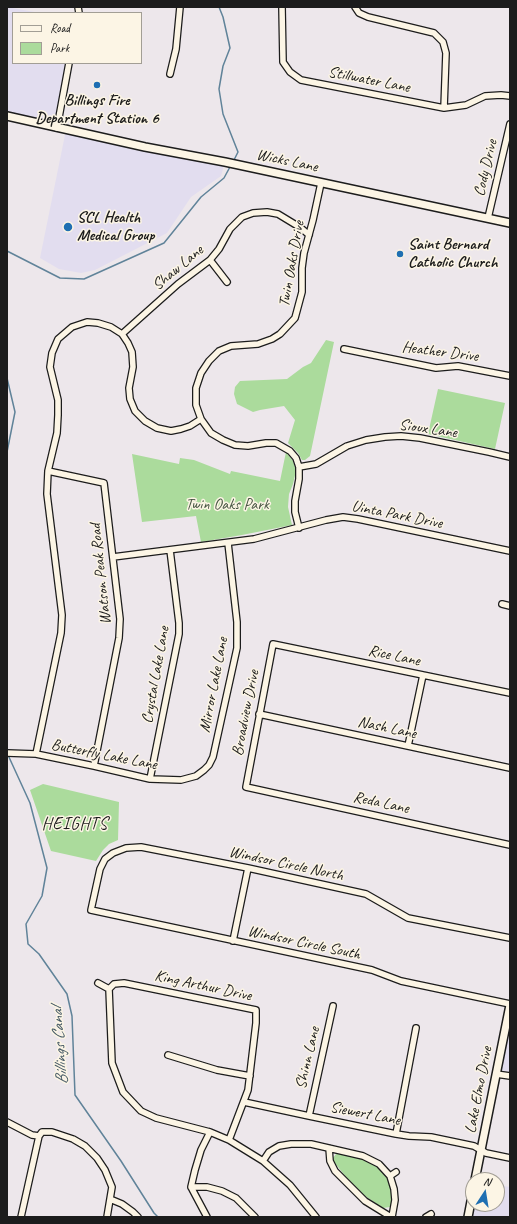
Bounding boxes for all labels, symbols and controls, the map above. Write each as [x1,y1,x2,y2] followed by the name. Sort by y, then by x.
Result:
[12,12,142,64] legend
[50,20,70,36] text: Road
[50,40,69,56] text: Park
[326,63,412,97] street label: Stillwater Lane
[92,80,102,90] marker: Billings Fire Department Station 6
[35,91,159,129] place label: Billings Fire Department Station 6
[470,138,502,198] street label: Cody Drive
[255,145,319,177] street label: Wicks Lane
[77,208,154,246] place label: SCL Health Medical Group
[275,219,309,309] street label: Twin Oaks Drive
[62,221,74,233] marker: SCL Health Medical Group
[408,235,498,273] place label: Saint Bernard Catholic Church
[149,241,207,295] street label: Shaw Lane
[395,249,405,259] marker: Saint Bernard Catholic Church
[401,338,479,366] street label: Heather Drive
[398,415,458,443] street label: Sioux Lane
[185,495,269,515] park label: Twin Oaks Park
[350,497,444,533] street label: Uinta Park Drive
[86,523,116,625] street label: Watson Peak Road
[138,625,174,725] street label: Crystal Lake Lane
[195,636,233,734] street label: Mirror Lake Lane
[366,641,422,671] street label: Rice Lane
[228,669,264,757] street label: Broadview Drive
[356,712,418,744] street label: Nash Lane
[49,735,159,775] street label: Butterfly Lake Lane
[351,788,411,818] street label: Reda Lane
[42,815,108,835] district label: HEIGHTS
[227,843,345,885] street label: Windsor Circle North
[246,922,362,964] street label: Windsor Circle South
[153,966,253,1006] street label: King Arthur Drive
[47,1007,73,1085] water label: Billings Canal
[292,1025,324,1091] street label: Shinn Lane
[461,1045,497,1135] street label: Lake Elmo Drive
[328,1098,402,1130] street label: Siewert Lane
[465,1172,505,1212] north arrow
[482,1174,492,1189] text: N

